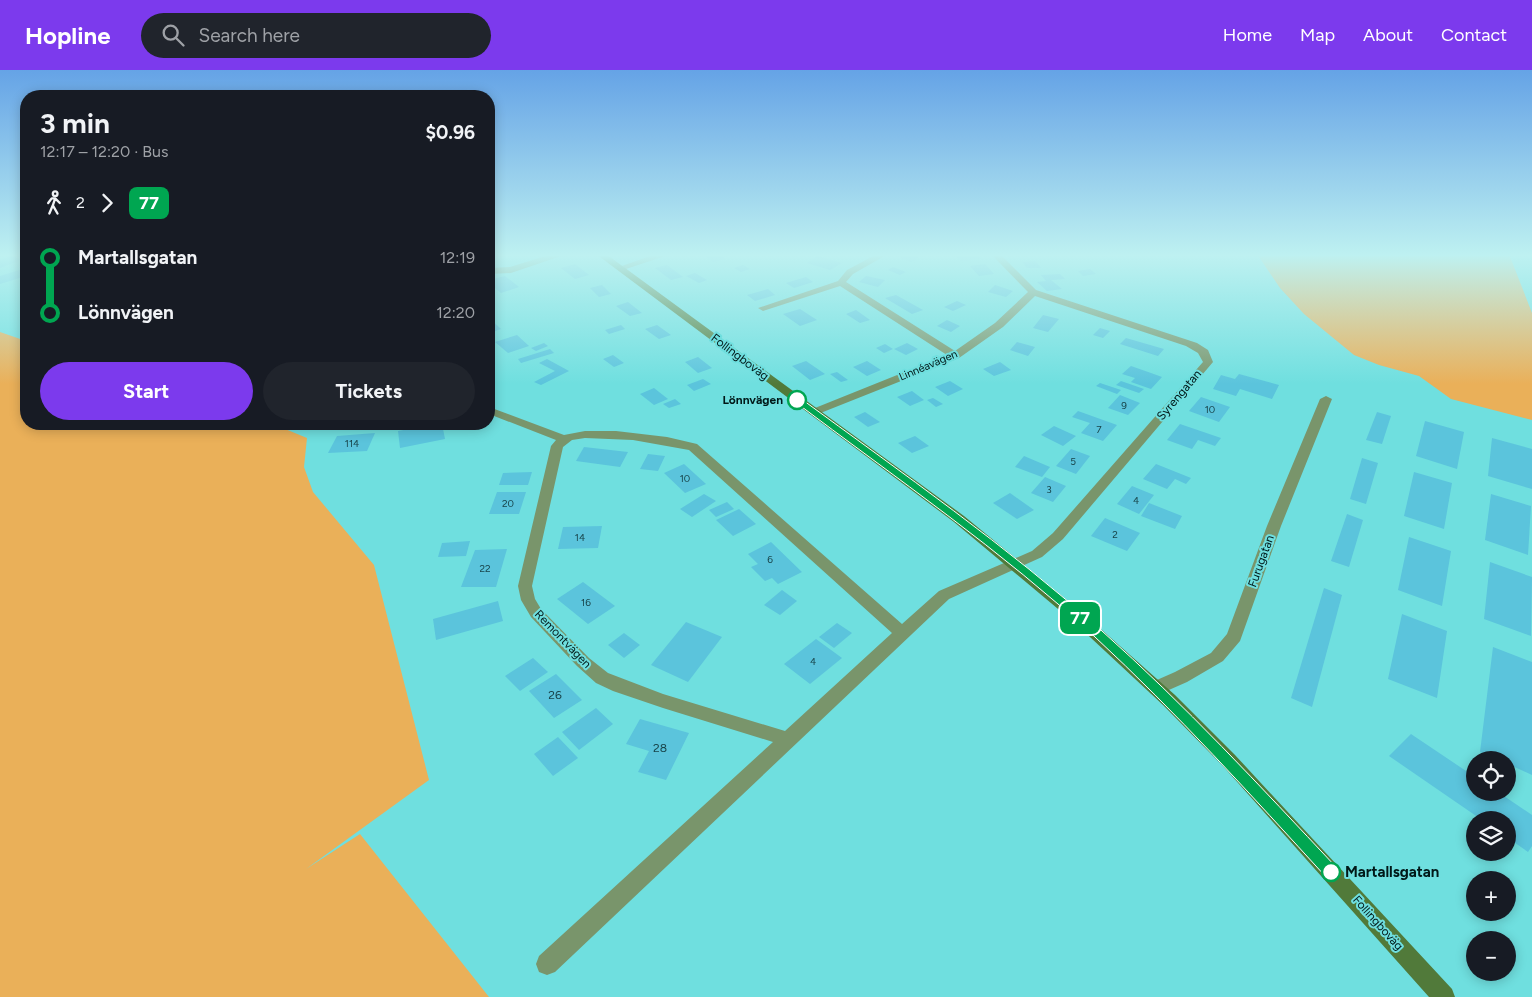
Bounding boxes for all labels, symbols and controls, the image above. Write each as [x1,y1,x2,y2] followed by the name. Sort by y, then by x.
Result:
[141,13,491,58] search box
[25,21,111,50] text: Hopline
[159,21,187,49] icon: search
[199,24,300,47] text: Search here
[1223,24,1272,46] text: Home
[1300,24,1335,46] text: Map
[1363,24,1413,46] text: About
[1441,24,1507,46] text: Contact
[40,106,110,140] text: 3 min
[425,121,475,144] text: $0.96
[40,142,168,161] text: 12:17 – 12:20 · Bus
[40,189,68,217] icon: walk
[93,189,121,217] icon: forward
[139,192,159,214] text: 77
[76,193,85,212] text: 2
[78,246,197,269] text: Martallsgatan
[440,248,475,267] text: 12:19
[78,301,174,324] text: Lönnvägen
[436,303,475,322] text: 12:20
[708,331,772,383] street label: Follingboväg
[897,347,959,384] street label: Linnéavägen
[40,362,253,420] button: Start
[263,362,475,420] button: Tickets
[1154,367,1204,423] street label: Syrengatan
[787,390,807,410] marker: Lönnvägen
[722,393,783,407] place label: Lönnvägen
[1121,399,1127,412] house number: 9
[1205,403,1215,416] house number: 10
[1096,423,1102,436] house number: 7
[345,437,359,450] house number: 114
[1070,455,1076,468] house number: 5
[680,472,690,485] house number: 10
[1046,483,1052,496] house number: 3
[1133,494,1139,507] house number: 4
[502,497,514,510] house number: 20
[1112,528,1118,541] house number: 2
[575,531,585,544] house number: 14
[1245,533,1277,589] street label: Furugatan
[767,553,773,566] house number: 6
[479,562,491,575] house number: 22
[581,596,591,609] house number: 16
[1058,602,1102,634] line badge: 77
[532,607,594,671] street label: Remontvägen
[1070,607,1090,629] text: 77
[810,655,816,668] house number: 4
[548,688,562,702] house number: 26
[653,741,667,755] house number: 28
[1466,751,1516,981] map controls
[1466,751,1516,801] button: locate
[1466,811,1516,861] button: layers
[1321,862,1341,882] marker: Martallsgatan
[1345,863,1439,881] place label: Martallsgatan
[1466,871,1516,921] button: +
[1350,893,1406,953] street label: Follingboväg
[1466,931,1516,981] button: −

